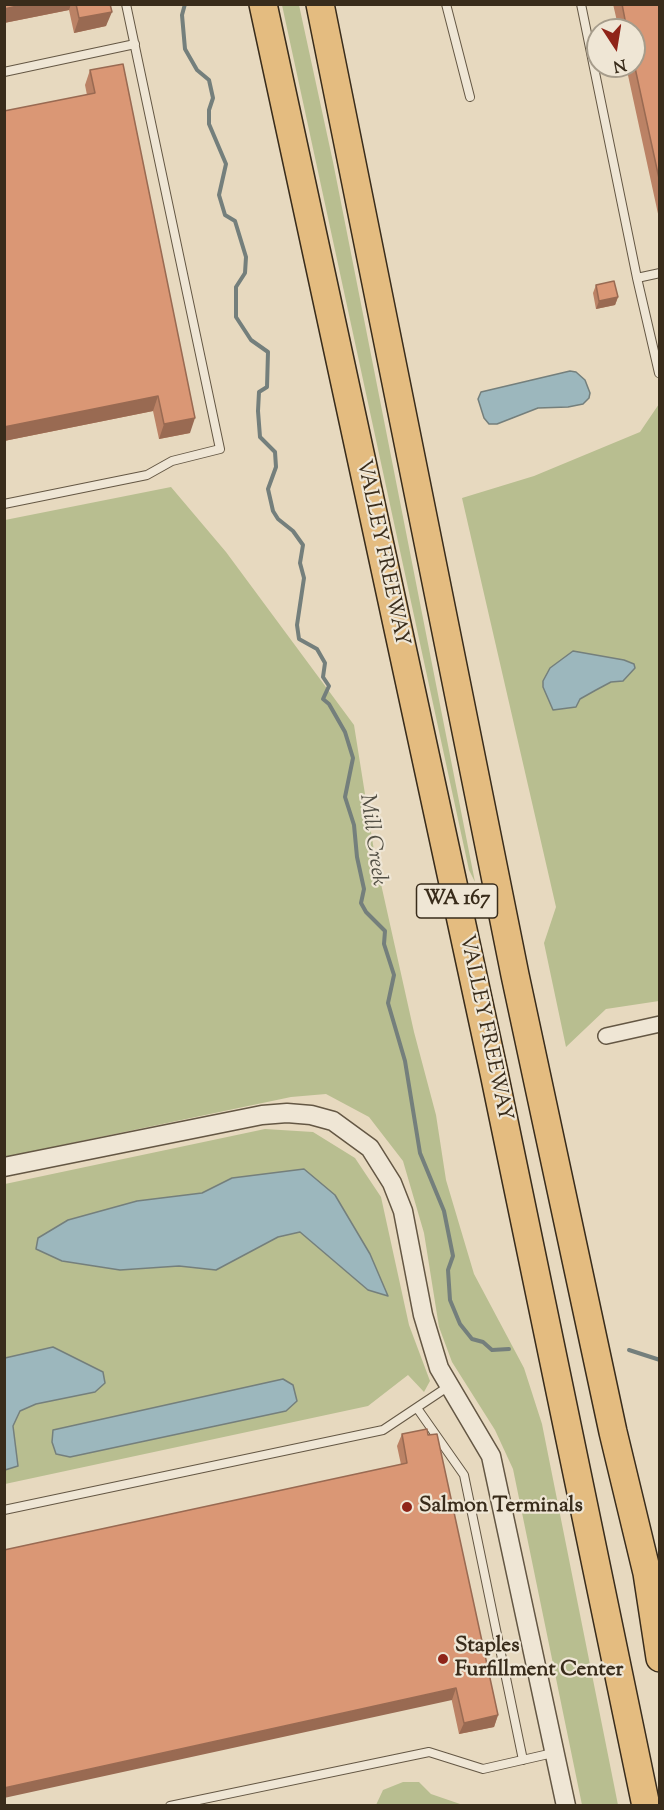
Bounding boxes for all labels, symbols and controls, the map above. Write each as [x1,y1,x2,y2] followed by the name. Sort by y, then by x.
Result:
[586,18,646,78] north arrow
[611,52,628,77] text: N
[349,458,413,648] street label: VALLEY FREEWAY
[351,792,391,888] water label: Mill Creek
[416,884,498,918] road number: WA 167
[452,933,516,1123] street label: VALLEY FREEWAY
[419,1494,583,1520] place label: Salmon Terminals
[400,1500,414,1514] marker: Salmon Terminals
[455,1634,623,1684] place label: Staples Furfillment Center
[436,1652,450,1666] marker: Staples Furfillment Center

